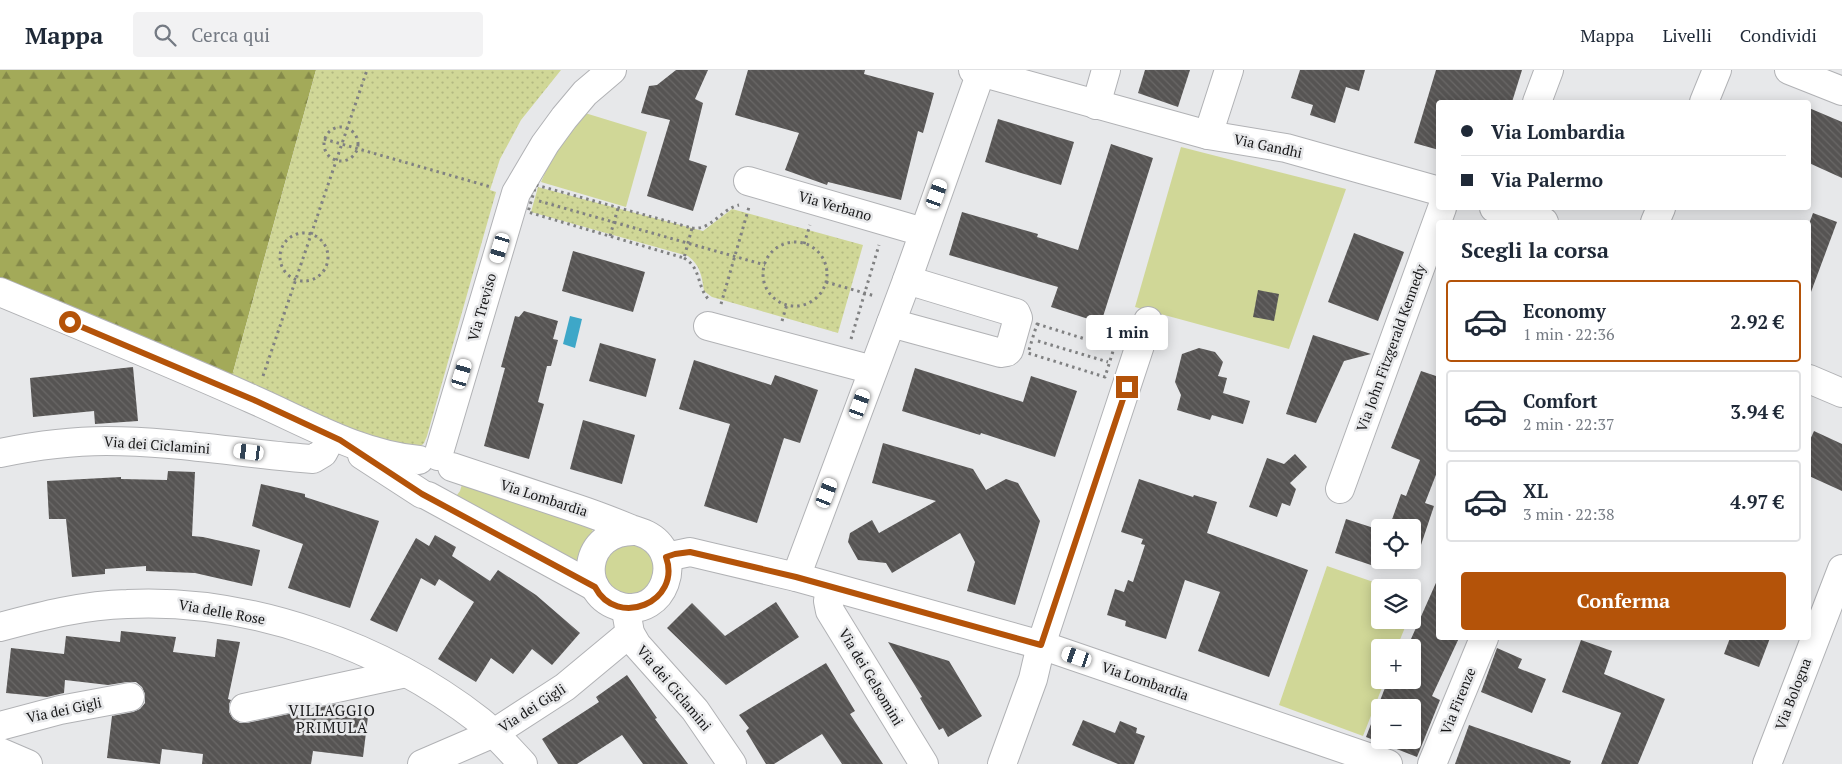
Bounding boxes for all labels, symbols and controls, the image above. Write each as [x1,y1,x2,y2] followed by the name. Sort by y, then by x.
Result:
[133,12,483,57] search box
[25,19,103,51] text: Mappa
[151,21,179,49] icon: search
[191,22,270,47] text: Cerca qui
[1580,23,1634,47] text: Mappa
[1662,23,1712,47] text: Livelli
[1740,23,1817,47] text: Condividi
[1491,119,1625,144] text: Via Lombardia
[1232,129,1304,162] street label: Via Gandhi
[1491,167,1603,192] text: Via Palermo
[924,177,949,211] car
[796,186,874,225] street label: Via Verbano
[488,231,511,265] car
[1461,235,1609,264] text: Scegli la corsa
[1351,261,1430,434] street label: Via John Fitzgerald Kennedy
[463,270,500,343] street label: Via Treviso
[1523,298,1606,323] text: Economy
[1463,299,1508,344] icon: car
[1730,309,1784,334] text: 2.92 €
[59,311,81,333] route start
[1086,314,1168,350] callout: 1 min
[1105,321,1149,343] text: 1 min
[1523,323,1615,345] text: 1 min · 22:36
[450,357,473,391] car
[1116,376,1138,398] route end
[847,387,872,421] car
[1523,388,1598,413] text: Comfort
[1463,389,1508,434] icon: car
[1730,399,1784,424] text: 3.94 €
[1523,413,1615,435] text: 2 min · 22:37
[103,431,211,458] street label: Via dei Ciclamini
[233,443,264,461] car
[498,474,590,521] street label: Via Lombardia
[814,476,839,510] car
[1523,478,1548,503] text: XL
[1463,479,1508,524] icon: car
[1730,489,1784,514] text: 4.97 €
[1523,503,1615,525] text: 3 min · 22:38
[1371,519,1421,749] map controls
[1371,519,1421,569] button: locate
[1461,572,1786,630] button: Conferma
[1371,579,1421,629] button: layers
[177,595,267,628] street label: Via delle Rose
[835,625,908,729] street label: Via dei Gelsomini
[1371,639,1421,689] button: +
[633,641,716,735] street label: Via dei Ciclamini
[1060,645,1093,669] car
[1770,655,1815,732] street label: Via Bologna
[1099,657,1191,704] street label: Via Lombardia
[1436,665,1480,737] street label: Via Firenze
[495,679,569,736] street label: Via dei Gigli
[25,692,103,727] street label: Via dei Gigli
[1371,699,1421,749] button: −
[288,700,376,737] district label: VILLAGGIO PRIMULA

